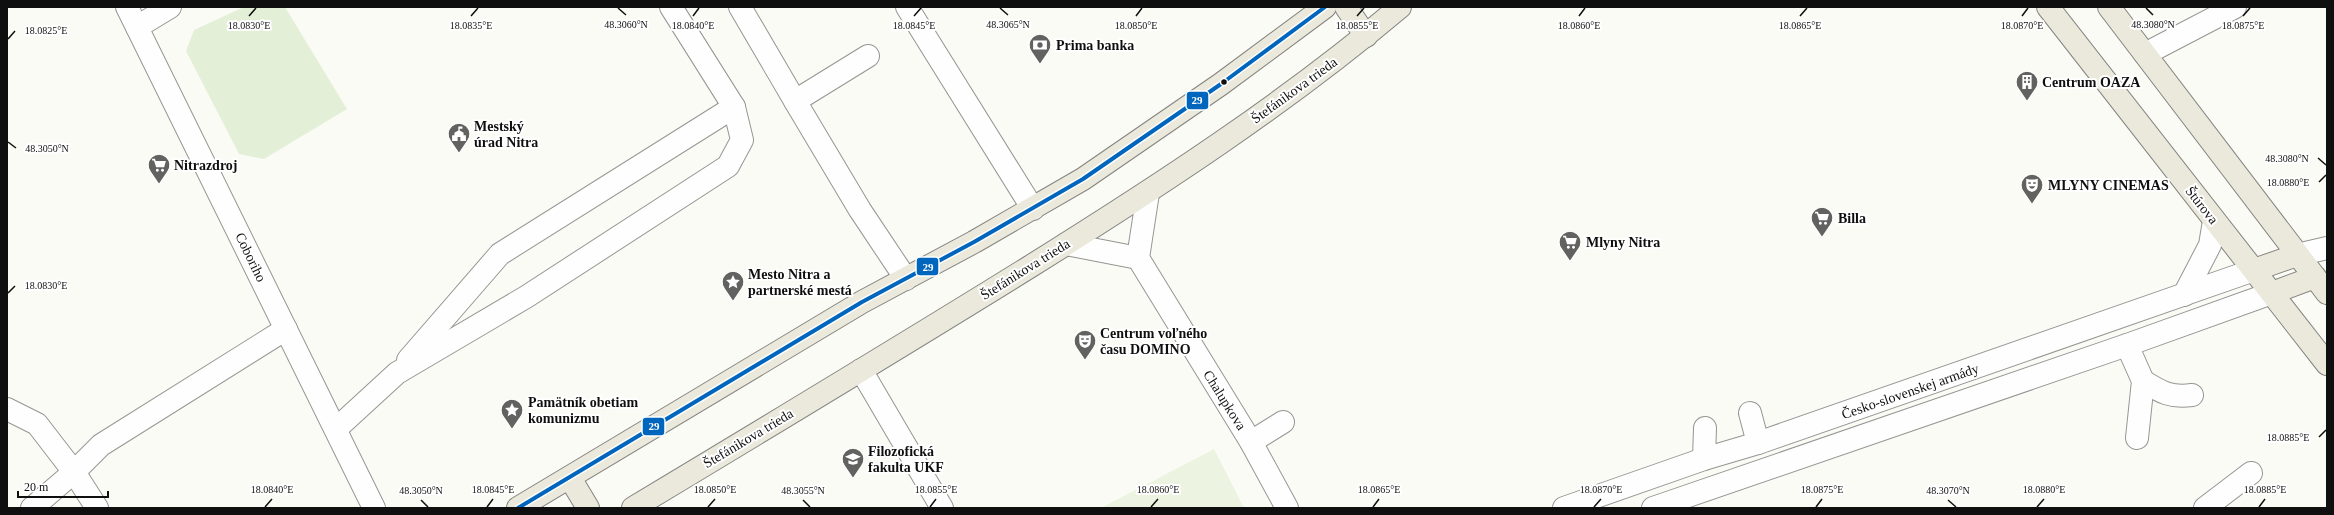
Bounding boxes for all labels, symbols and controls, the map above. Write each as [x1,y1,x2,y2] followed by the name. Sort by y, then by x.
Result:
[604,19,648,30] text: 48.3060°N
[986,19,1030,30] text: 48.3065°N
[2131,19,2175,30] text: 48.3080°N
[228,20,270,31] text: 18.0830°E
[450,20,492,31] text: 18.0835°E
[672,20,714,31] text: 18.0840°E
[893,20,935,31] text: 18.0845°E
[1115,20,1157,31] text: 18.0850°E
[1336,20,1378,31] text: 18.0855°E
[1558,20,1600,31] text: 18.0860°E
[1779,20,1821,31] text: 18.0865°E
[2001,20,2043,31] text: 18.0870°E
[2222,20,2264,31] text: 18.0875°E
[25,25,67,36] text: 18.0825°E
[1027,32,1053,65] bank icon: Prima banka
[1056,38,1134,53] place label: Prima banka
[1248,53,1341,127] street label: Štefánikova trieda
[2014,69,2040,102] building icon: Centrum OAZA
[2042,75,2141,90] place label: Centrum OAZA
[1219,77,1229,87] unlabelled marker
[1186,91,1209,110] line badge: 29
[1192,94,1203,106] text: 29
[474,119,538,150] place label: Mestský úrad Nitra
[446,121,472,154] public building icon: Mestský úrad Nitra
[25,143,69,154] text: 48.3050°N
[146,152,172,185] supermarket icon: Nitrazdroj
[2265,153,2309,164] text: 48.3080°N
[174,158,238,173] place label: Nitrazdroj
[2019,172,2045,205] theatre icon: MLYNY CINEMAS
[2267,177,2309,188] text: 18.0880°E
[2048,178,2169,193] place label: MLYNY CINEMAS
[2182,183,2222,228] street label: Štúrova
[1809,205,1835,238] supermarket icon: Billa
[1838,211,1866,226] place label: Billa
[1557,229,1583,262] supermarket icon: Mlyny Nitra
[232,230,269,284] street label: Coboriho
[977,235,1073,303] street label: Štefánikova trieda
[1586,235,1660,250] place label: Mlyny Nitra
[916,257,939,276] line badge: 29
[923,261,934,273] text: 29
[748,267,852,298] place label: Mesto Nitra a partnerské mestá
[720,269,746,302] place icon: Mesto Nitra a partnerské mestá
[25,280,67,291] text: 18.0830°E
[1100,326,1207,357] place label: Centrum voľného času DOMINO
[1072,328,1098,361] theatre icon: Centrum voľného času DOMINO
[1839,360,1981,422] street label: Česko-slovenskej armády
[1200,368,1249,434] street label: Chalupkova
[528,395,638,426] place label: Pamätník obetiam komunizmu
[499,397,525,430] place icon: Pamätník obetiam komunizmu
[700,404,797,471] street label: Štefánikova trieda
[642,417,665,436] line badge: 29
[649,420,660,432] text: 29
[2267,432,2309,443] text: 18.0885°E
[868,444,944,475] place label: Filozofická fakulta UKF
[840,446,866,479] school or university icon: Filozofická fakulta UKF
[18,473,108,499] scale bar
[24,480,49,494] text: 20 m
[251,484,293,495] text: 18.0840°E
[472,484,514,495] text: 18.0845°E
[694,484,736,495] text: 18.0850°E
[915,484,957,495] text: 18.0855°E
[1137,484,1179,495] text: 18.0860°E
[1358,484,1400,495] text: 18.0865°E
[1580,484,1622,495] text: 18.0870°E
[1801,484,1843,495] text: 18.0875°E
[2023,484,2065,495] text: 18.0880°E
[2244,484,2286,495] text: 18.0885°E
[399,485,443,496] text: 48.3050°N
[781,485,825,496] text: 48.3055°N
[1926,485,1970,496] text: 48.3070°N

